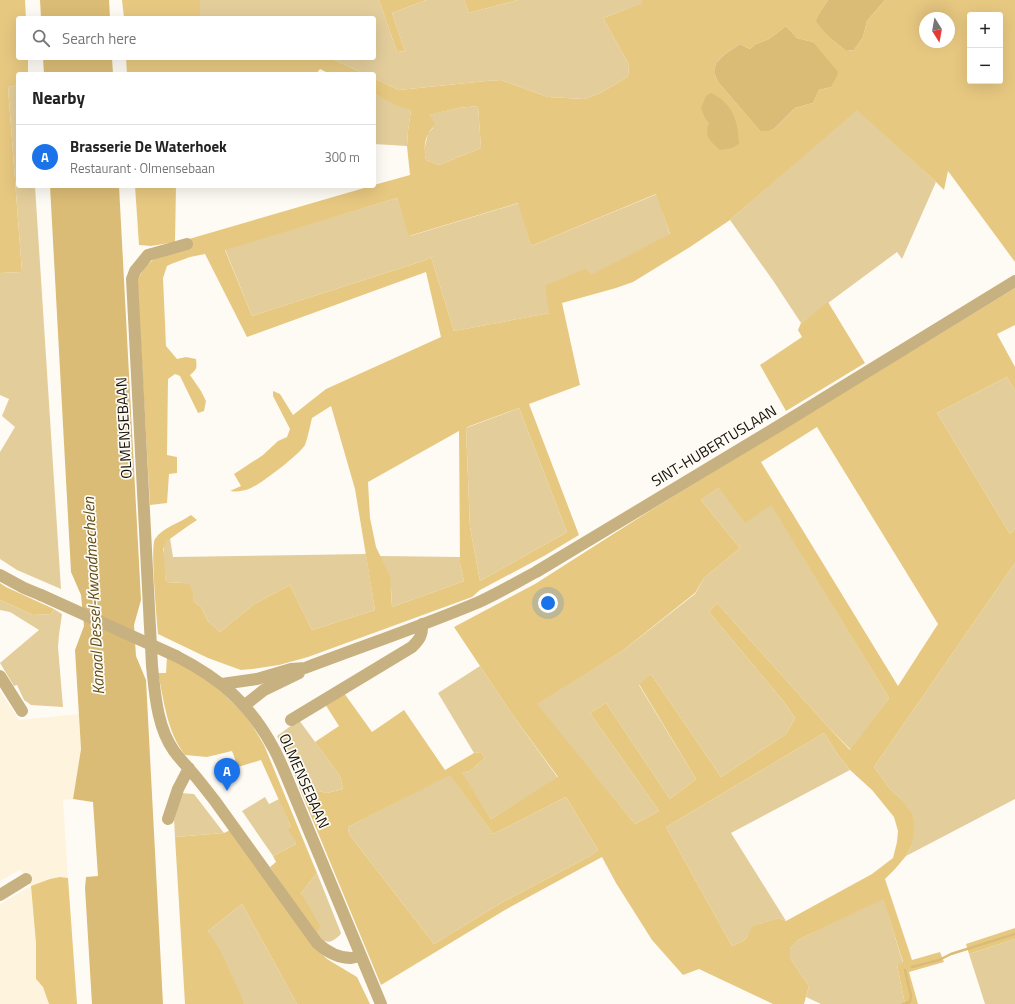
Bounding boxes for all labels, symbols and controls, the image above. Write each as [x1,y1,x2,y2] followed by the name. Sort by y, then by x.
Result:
[919,12,955,48] north arrow
[967,12,1003,84] map controls
[967,12,1003,48] button: +
[16,16,376,60] search box
[30,27,52,49] icon: search
[62,27,136,50] text: Search here
[967,48,1003,84] button: −
[32,85,85,111] text: Nearby
[70,135,227,158] text: Brasserie De Waterhoek
[41,147,49,167] text: A
[324,147,360,167] text: 300 m
[70,158,215,178] text: Restaurant · Olmensebaan
[109,377,138,479] street label: OLMENSEBAAN
[647,399,781,492] street label: SINT-HUBERTUSLAAN
[76,495,110,696] water label: Kanaal Dessel-Kwaadmechelen
[538,593,558,613] your location
[273,730,336,832] street label: OLMENSEBAAN
[214,758,240,791] pin: A

